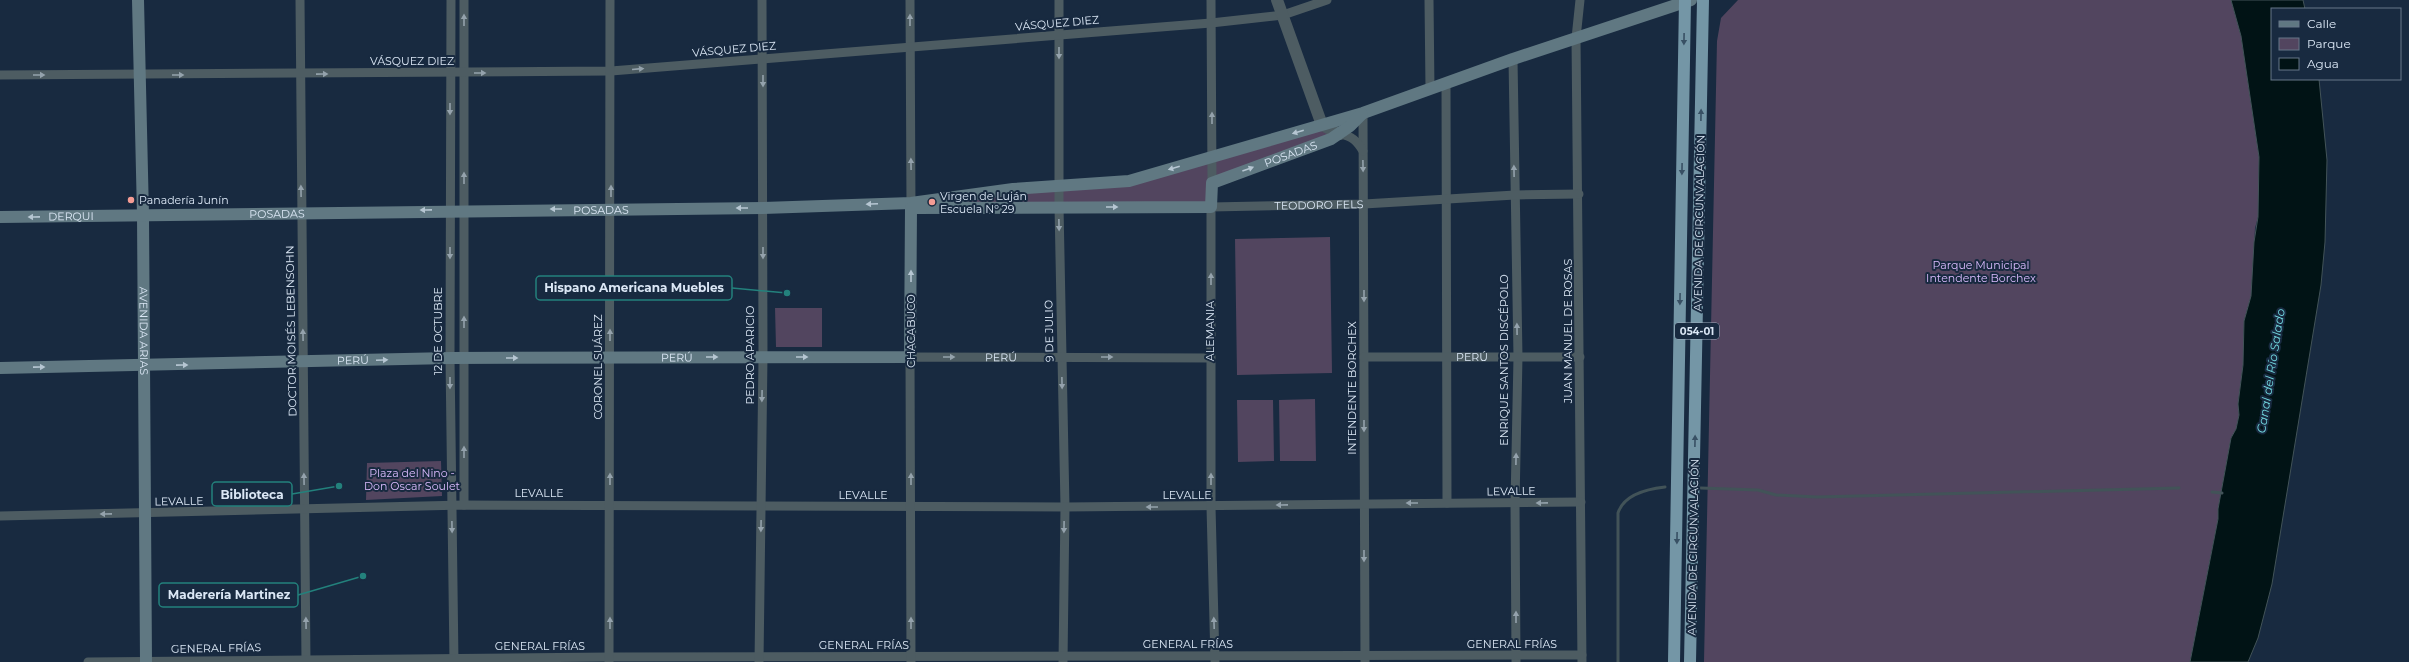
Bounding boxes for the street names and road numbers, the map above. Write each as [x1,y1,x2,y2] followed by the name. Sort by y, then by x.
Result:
[1014,12,1100,34] street label: VÁSQUEZ DIEZ
[691,38,777,60] street label: VÁSQUEZ DIEZ
[370,54,454,68] street label: VÁSQUEZ DIEZ
[1690,135,1708,311] street label: AVENIDA DE CIRCUNVALACIÓN
[1262,138,1319,170] street label: POSADAS
[1274,197,1364,213] street label: TEODORO FELS
[573,203,629,217] street label: POSADAS
[249,206,305,221] street label: POSADAS
[48,209,94,223] street label: DERQUI
[283,245,299,417] street label: DOCTOR MOISÉS LEBENSOHN
[1561,259,1575,404] street label: JUAN MANUEL DE ROSAS
[1497,274,1511,446] street label: ENRIQUE SANTOS DISCÉPOLO
[136,287,151,375] street label: AVENIDA ARIAS
[431,287,445,375] street label: 12 DE OCTUBRE
[904,294,918,368] street label: CHACABUCO
[1041,300,1057,362] street label: 9 DE JULIO
[1203,301,1217,361] street label: ALEMANIA
[743,305,757,405] street label: PEDRO APARICIO
[591,314,605,420] street label: CORONEL SUÁREZ
[1345,320,1359,455] street label: INTENDENTE BORCHEX
[1675,323,1719,339] road number: 054-01
[661,350,693,365] street label: PERÚ
[985,350,1017,364] street label: PERÚ
[1456,350,1488,364] street label: PERÚ
[337,353,369,368] street label: PERÚ
[1684,459,1702,635] street label: AVENIDA DE CIRCUNVALACIÓN
[1486,484,1536,498] street label: LEVALLE
[514,486,564,500] street label: LEVALLE
[838,488,888,502] street label: LEVALLE
[1162,488,1212,502] street label: LEVALLE
[154,494,204,508] street label: LEVALLE
[1143,637,1233,651] street label: GENERAL FRÍAS
[1467,637,1557,651] street label: GENERAL FRÍAS
[819,638,909,652] street label: GENERAL FRÍAS
[495,639,585,653] street label: GENERAL FRÍAS
[171,640,261,656] street label: GENERAL FRÍAS

